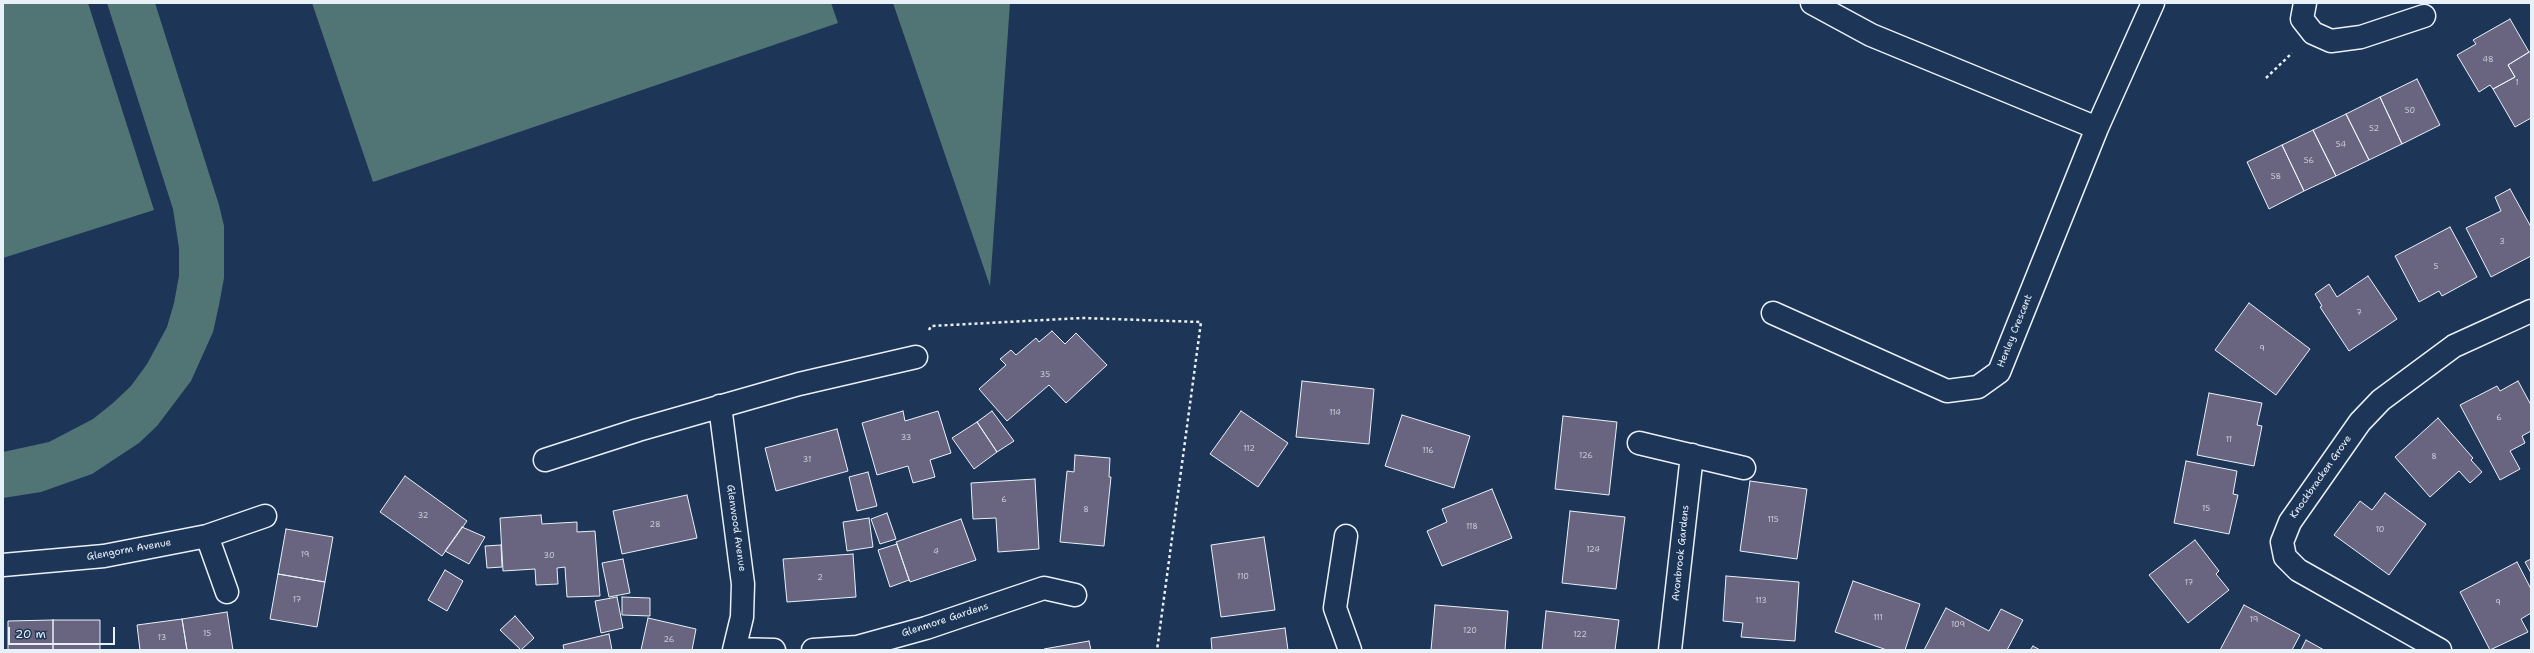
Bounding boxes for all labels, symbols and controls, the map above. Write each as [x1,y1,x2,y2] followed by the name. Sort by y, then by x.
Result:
[2482,55,2494,65] house number: 48
[2515,78,2519,88] house number: 1
[2405,106,2415,116] house number: 50
[2369,124,2379,134] house number: 52
[2336,140,2346,150] house number: 54
[2304,156,2314,166] house number: 56
[2271,172,2281,182] house number: 58
[2499,237,2505,247] house number: 3
[2434,262,2438,272] house number: 5
[1995,293,2035,369] street label: Henley Crescent
[2356,308,2362,318] house number: 7
[2259,344,2265,354] house number: 9
[1040,370,1050,380] house number: 35
[1329,408,1341,418] house number: 114
[2496,413,2502,423] house number: 6
[901,433,911,443] house number: 33
[2288,433,2354,521] street label: Knockbracken Grove
[2226,435,2232,445] house number: 11
[1243,444,1255,454] house number: 112
[1422,446,1434,456] house number: 116
[1579,451,1593,461] house number: 126
[2431,452,2437,462] house number: 8
[803,455,811,465] house number: 31
[724,484,748,572] street label: Glenwood Avenue
[1001,495,1007,505] house number: 6
[1670,504,1692,602] street label: Avonbrook Gardens
[2202,504,2210,514] house number: 15
[1083,505,1089,515] house number: 8
[418,511,428,521] house number: 32
[1767,515,1779,525] house number: 115
[650,520,660,530] house number: 28
[1466,522,1478,532] house number: 118
[2376,525,2384,535] house number: 10
[86,537,172,563] street label: Glengorm Avenue
[1586,545,1600,555] house number: 124
[933,547,939,557] house number: 4
[301,550,309,560] house number: 19
[543,551,555,561] house number: 30
[1237,572,1249,582] house number: 110
[817,573,823,583] house number: 2
[2185,578,2193,588] house number: 17
[293,595,301,605] house number: 17
[1755,596,1767,606] house number: 113
[2495,598,2501,608] house number: 9
[900,600,990,640] street label: Glenmore Gardens
[1873,613,1883,623] house number: 111
[2250,615,2258,625] house number: 19
[10,619,117,645] scale bar
[1951,620,1965,630] house number: 109
[15,626,46,642] text: 20 m
[1463,626,1477,636] house number: 120
[203,629,211,639] house number: 15
[1573,630,1587,640] house number: 122
[158,633,166,643] house number: 13
[664,635,674,645] house number: 26

